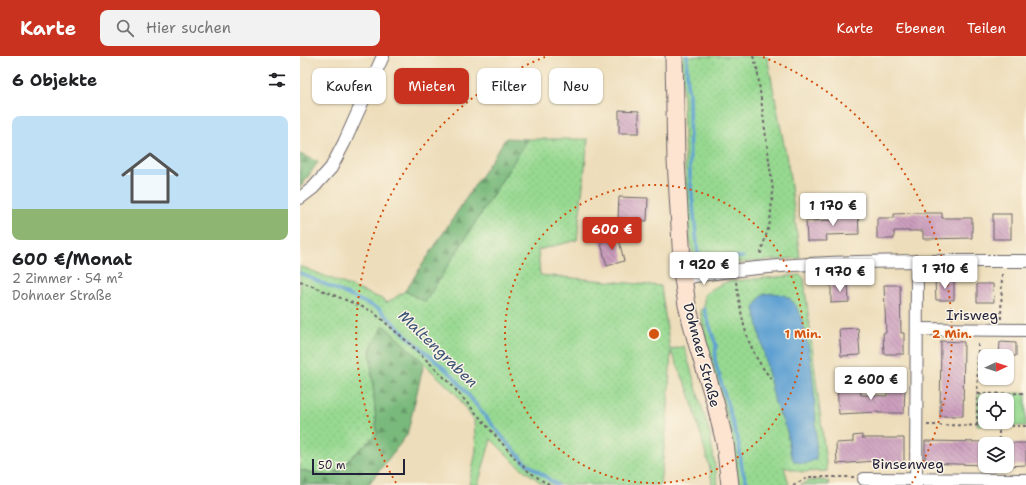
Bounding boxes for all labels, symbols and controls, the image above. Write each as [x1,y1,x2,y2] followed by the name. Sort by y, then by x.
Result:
[100,10,380,46] search box
[20,16,76,41] text: Karte
[114,17,136,39] icon: search
[146,18,231,38] text: Hier suchen
[837,19,874,37] text: Karte
[896,19,945,37] text: Ebenen
[967,19,1006,37] text: Teilen
[312,68,386,104] chip: Kaufen
[394,68,469,104] chip: Mieten
[477,68,541,104] chip: Filter
[549,68,603,104] chip: Neu
[12,69,97,91] text: 6 Objekte
[266,69,288,91] icon: filters
[114,142,186,214] icon: home
[796,193,870,227] pin: 1 170 €
[809,197,857,214] text: 1 170 €
[584,217,640,251] pin: 600 €
[592,221,632,238] text: 600 €
[12,248,132,270] text: 600 €/Monat
[667,252,741,286] pin: 1 920 €
[679,256,729,273] text: 1 920 €
[908,256,982,290] pin: 1 710 €
[803,259,877,293] pin: 1 970 €
[921,260,969,277] text: 1 710 €
[815,263,865,280] text: 1 970 €
[12,270,123,287] text: 2 Zimmer · 54 m²
[12,287,112,304] text: Dohnaer Straße
[679,301,725,409] street label: Dohnaer Straße
[394,306,482,392] water label: Maltengraben
[946,306,998,324] street label: Irisweg
[784,326,822,342] text: 1 Min.
[932,326,972,342] text: 2 Min.
[647,327,661,341] centre of rings
[978,349,1014,385] north arrow
[978,349,1014,473] map controls
[834,367,908,401] pin: 2 600 €
[844,371,898,388] text: 2 600 €
[978,393,1014,429] button: locate
[978,437,1014,473] button: layers
[872,455,944,473] street label: Binsenweg
[312,457,405,476] scale bar
[318,458,346,473] text: 50 m

